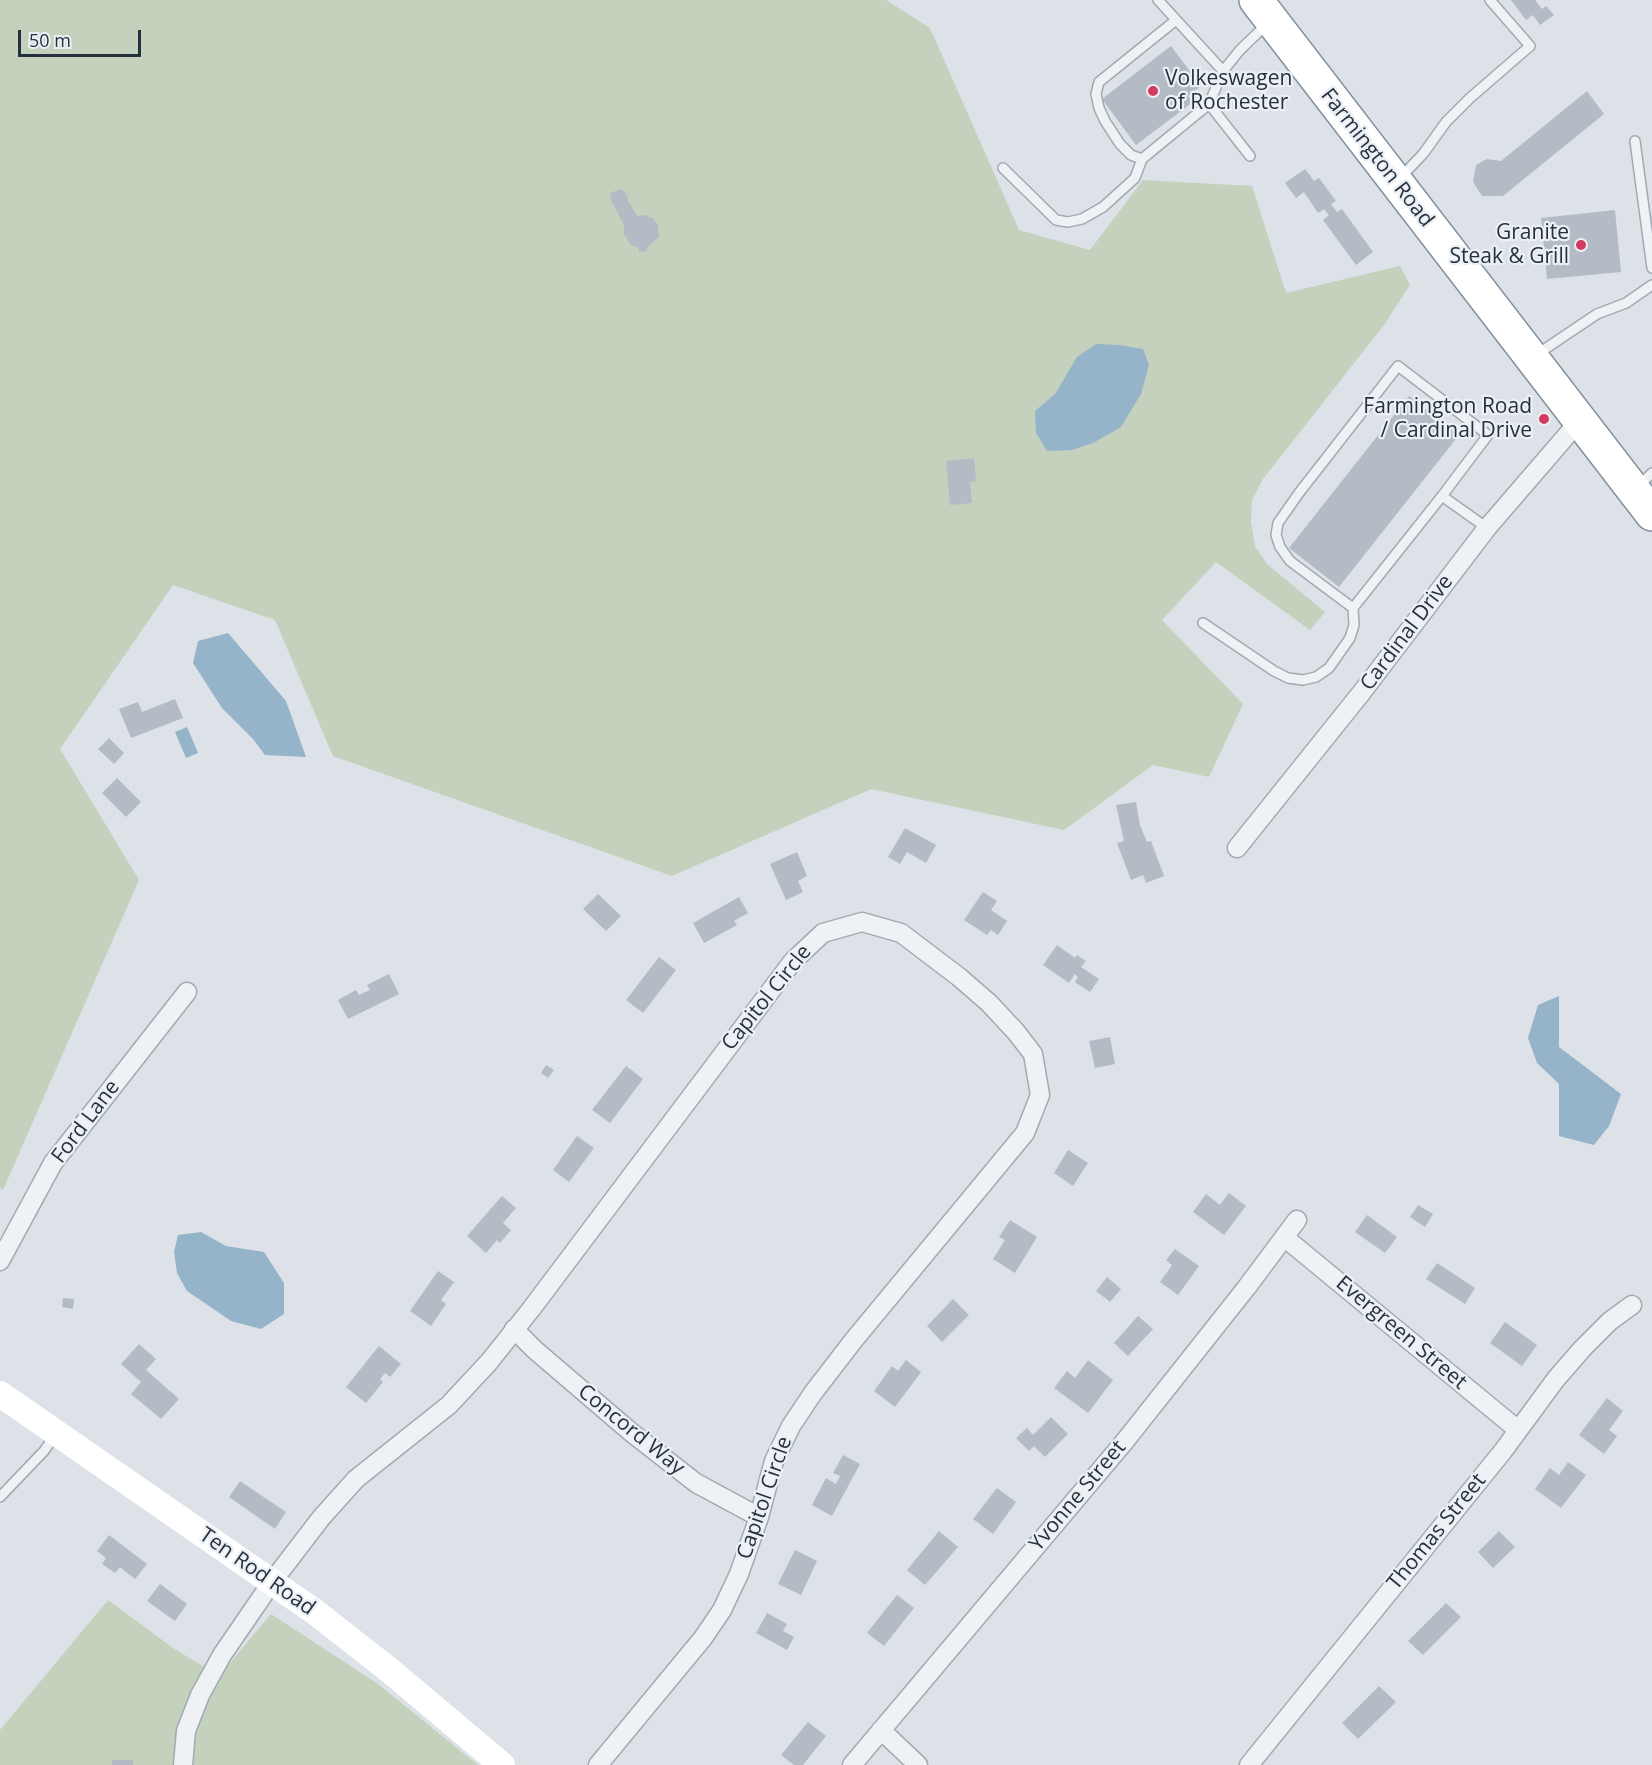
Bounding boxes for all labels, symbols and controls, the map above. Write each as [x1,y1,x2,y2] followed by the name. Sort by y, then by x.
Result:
[21,18,144,56] scale bar
[29,28,71,52] text: 50 m
[1165,66,1292,116] place label: Volkeswagen of Rochester
[1146,84,1160,98] marker: Volkeswagen of Rochester
[1315,84,1439,232] street label: Farmington Road
[1450,220,1569,270] place label: Granite Steak & Grill
[1574,238,1588,252] marker: Granite Steak & Grill
[1363,394,1532,444] place label: Farmington Road / Cardinal Drive
[1537,412,1551,426] marker: Farmington Road / Cardinal Drive
[1355,570,1459,696] street label: Cardinal Drive
[717,940,817,1056] street label: Capitol Circle
[47,1075,125,1169] street label: Ford Lane
[1330,1271,1472,1395] street label: Evergreen Street
[573,1379,689,1481] street label: Concord Way
[732,1433,798,1563] street label: Capitol Circle
[1024,1436,1132,1556] street label: Yvonne Street
[1382,1469,1492,1595] street label: Thomas Street
[194,1523,320,1621] street label: Ten Rod Road

